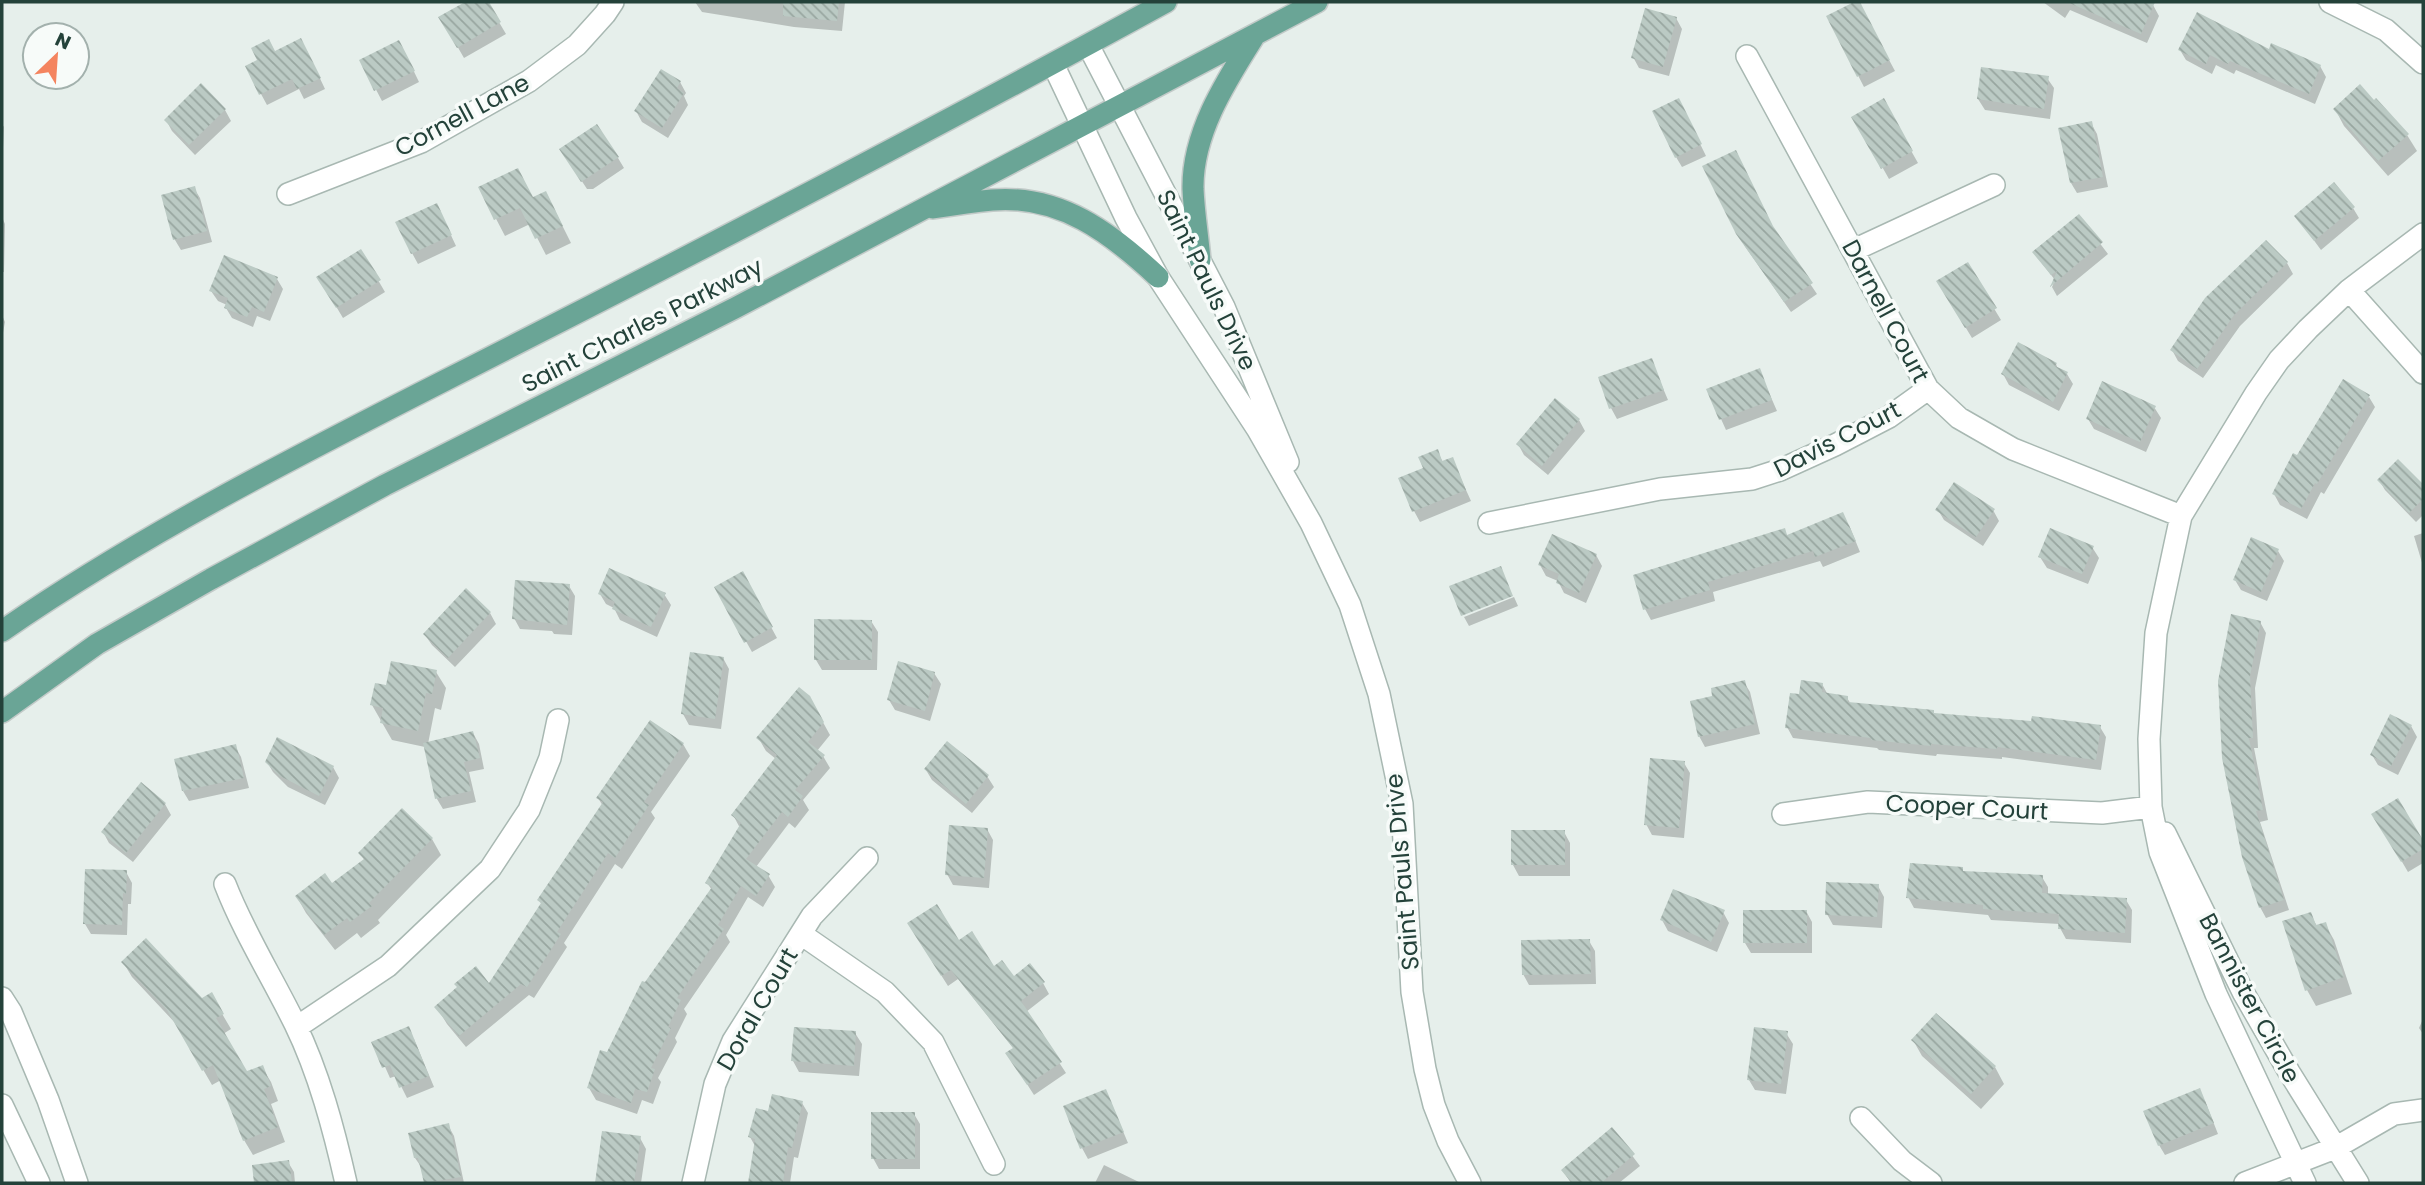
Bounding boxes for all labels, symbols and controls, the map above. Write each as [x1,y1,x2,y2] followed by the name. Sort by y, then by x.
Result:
[21,21,91,91] north arrow
[51,26,75,56] text: N
[389,66,535,164] street label: Cornell Lane
[1149,184,1265,376] street label: Saint Pauls Drive
[1834,234,1938,388] street label: Darnell Court
[516,250,769,400] street label: Saint Charles Parkway
[1768,393,1906,485] street label: Davis Court
[1377,772,1427,972] street label: Saint Pauls Drive
[1885,786,2049,828] street label: Cooper Court
[2191,907,2309,1089] street label: Bannister Circle
[709,942,805,1076] street label: Doral Court

